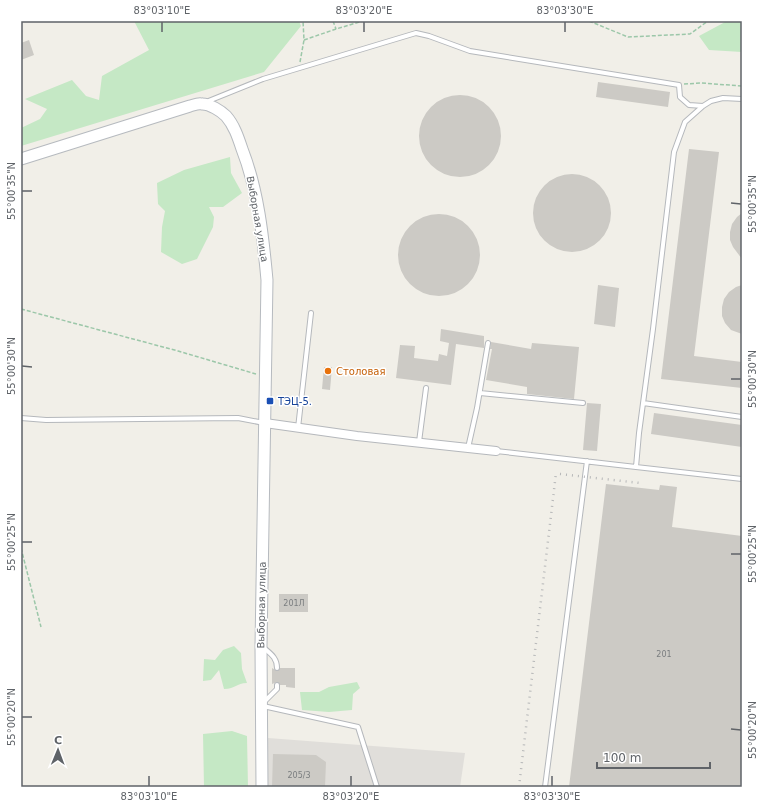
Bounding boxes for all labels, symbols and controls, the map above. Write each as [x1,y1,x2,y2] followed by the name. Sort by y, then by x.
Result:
[134,5,190,16] text: 83°03'10"E
[336,5,392,16] text: 83°03'20"E
[537,5,593,16] text: 83°03'30"E
[6,162,17,220] text: 55°00'35"N
[245,175,270,263] street label: Выборная улица
[747,175,758,233] text: 55°00'35"N
[6,337,17,395] text: 55°00'30"N
[747,350,758,408] text: 55°00'30"N
[323,366,333,376] marker: Столовая
[336,366,385,377] place label: Столовая
[265,396,275,406] marker: ТЭЦ-5.
[277,396,312,407] place label: ТЭЦ-5.
[6,513,17,571] text: 55°00'25"N
[747,525,758,583] text: 55°00'25"N
[255,561,268,649] street label: Выборная улица
[283,599,305,608] house number: 201Л
[656,650,672,659] house number: 201
[6,688,17,746] text: 55°00'20"N
[747,701,758,759] text: 55°00'20"N
[38,730,78,770] north arrow
[54,734,62,747] text: С
[597,744,710,770] scale bar
[603,751,641,765] text: 100 m
[287,771,311,780] house number: 205/3
[121,791,177,802] text: 83°03'10"E
[323,791,379,802] text: 83°03'20"E
[524,791,580,802] text: 83°03'30"E

